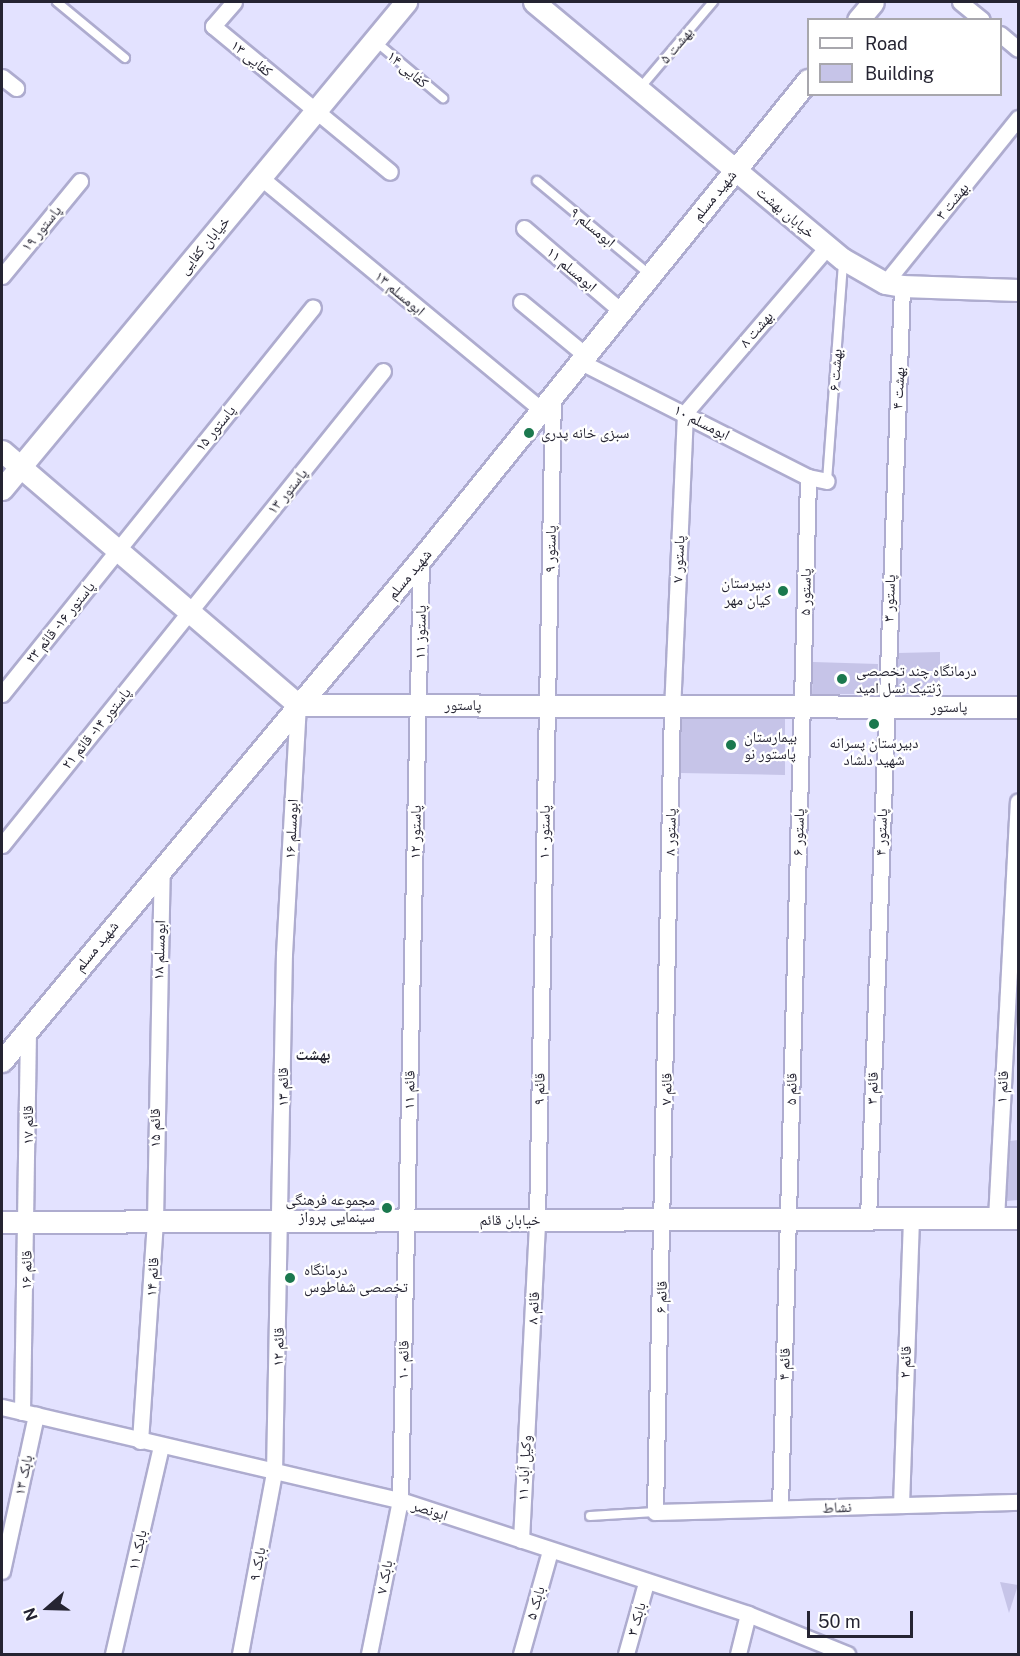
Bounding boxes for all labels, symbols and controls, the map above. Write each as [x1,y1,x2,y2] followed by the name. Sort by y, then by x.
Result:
[807,18,1002,96] legend
[655,23,697,67] street label: بهشت ۵
[865,33,908,54] text: Road
[228,36,276,80] street label: کفایی ۱۳
[384,47,432,91] street label: کفایی ۱۴
[865,63,934,84] text: Building
[688,166,740,224] street label: شهید مسلم
[932,179,972,223] street label: بهشت ۳
[753,182,819,242] street label: خیابان بهشت
[17,201,65,255] street label: پاستور ۱۹
[567,203,619,251] street label: ابومسلم ۹
[174,212,234,278] street label: خیابان کفایی
[543,243,601,295] street label: ابومسلم ۱۱
[371,267,429,319] street label: ابومسلم ۱۳
[735,307,777,351] street label: بهشت ۸
[825,348,845,392] street label: بهشت ۶
[888,366,908,410] street label: بهشت ۴
[671,400,733,444] street label: ابومسلم ۱۰
[191,401,239,455] street label: پاستور ۱۵
[541,424,629,442] place label: سبزی خانه پدری
[522,426,536,440] marker: سبزی خانه پدری
[263,464,311,518] street label: پاستور ۱۳
[541,525,559,573] street label: پاستور ۹
[668,535,688,583] street label: پاستور ۷
[383,545,435,603] street label: شهید مسلم
[796,568,814,616] street label: پاستور ۵
[721,573,771,608] place label: دبیرستان کیان مهر
[879,574,899,622] street label: پاستور ۳
[21,576,99,668] street label: پاستور ۱۶- قائم ۲۳
[776,584,790,598] marker: دبیرستان کیان مهر
[411,605,429,659] street label: پاستوز ۱۱
[856,661,977,696] place label: درمانگاه چند تخصصی ژنتیک نسل امید
[833,670,851,688] marker: درمانگاه چند تخصصی ژنتیک نسل امید
[57,682,135,774] street label: پاستور ۱۴- قائم ۲۱
[444,696,482,714] street label: پاستور
[930,698,968,716] street label: پاستور
[867,717,881,731] marker: دبیرستان پسرانه شهید دلشاد
[744,727,797,762] place label: بیمارستان پاستور نو
[830,733,918,768] place label: دبیرستان پسرانه شهید دلشاد
[722,736,740,754] marker: بیمارستان پاستور نو
[280,798,302,860] street label: ابومسلم ۱۶
[406,805,424,859] street label: پاستور ۱۲
[535,805,553,859] street label: پاستور ۱۰
[661,808,679,856] street label: پاستور ۸
[788,808,808,856] street label: پاستور ۶
[871,808,891,856] street label: پاستور ۴
[70,917,122,975] street label: شهید مسلم
[149,920,169,980] street label: ابومسلم ۱۸
[296,1045,330,1065] district label: بهشت
[274,1067,292,1107] street label: قائم ۱۳
[400,1070,418,1110] street label: قائم ۱۱
[992,1070,1012,1104] street label: قائم ۱
[862,1071,882,1105] street label: قائم ۳
[530,1073,548,1105] street label: قائم ۹
[657,1073,675,1105] street label: قائم ۷
[782,1073,800,1105] street label: قائم ۵
[19,1105,37,1145] street label: قائم ۱۷
[146,1108,164,1148] street label: قائم ۱۵
[285,1190,375,1225] place label: مجموعه فرهنگی سینمایی پرواز
[380,1201,394,1215] marker: مجموعه فرهنگی سینمایی پرواز
[479,1211,541,1229] street label: خیابان قائم
[17,1250,35,1290] street label: قائم ۱۶
[142,1257,162,1297] street label: قائم ۱۴
[304,1260,408,1295] place label: درمانگاه تخصصی شفاطوس
[281,1269,299,1287] marker: درمانگاه تخصصی شفاطوس
[651,1280,671,1314] street label: قائم ۶
[523,1291,543,1325] street label: قائم ۸
[268,1327,288,1367] street label: قائم ۱۲
[394,1340,412,1380] street label: قائم ۱۰
[895,1345,915,1379] street label: قائم ۲
[774,1347,794,1381] street label: قائم ۴
[513,1435,535,1501] street label: وکیل آباد ۱۱
[10,1453,36,1497] street label: بابک ۱۳
[410,1496,450,1524] street label: ابونصر
[822,1497,852,1517] street label: نشاط
[124,1528,150,1572] street label: بابک ۱۱
[245,1546,269,1582] street label: بابک ۹
[372,1559,396,1595] street label: بابک ۷
[18,1578,78,1638] north arrow
[522,1584,548,1622] street label: بابک ۵
[810,1599,916,1637] scale bar
[623,1600,649,1638] street label: بابک ۳
[20,1605,42,1623] text: N
[818,1611,861,1632] text: 50 m

